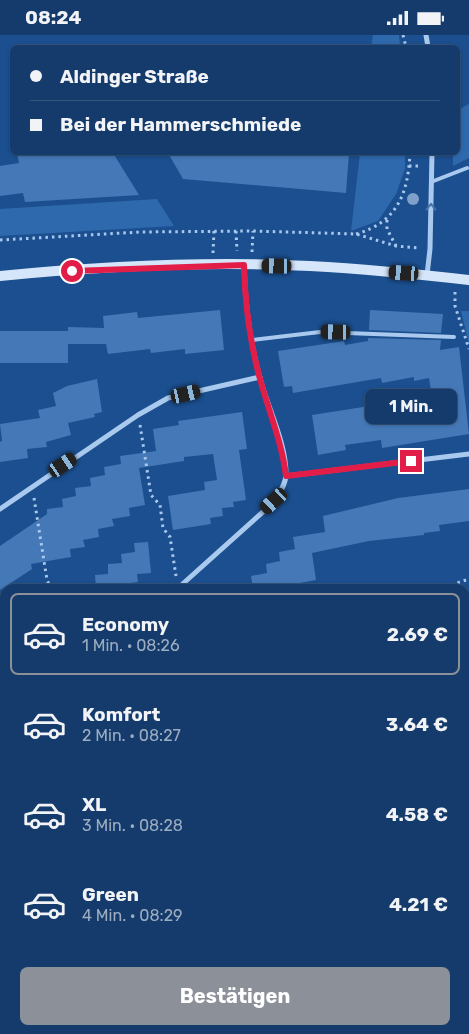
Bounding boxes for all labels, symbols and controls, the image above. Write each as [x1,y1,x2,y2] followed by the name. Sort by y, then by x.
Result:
[25,6,82,29] text: 08:24
[60,65,209,88] text: Aldinger Straße
[60,113,301,136] text: Bei der Hammerschmiede
[426,203,436,211] one-way arrow
[261,258,292,274] car
[61,260,83,282] route start
[388,264,419,282] car
[320,324,351,340] car
[169,383,202,405] car
[365,389,457,423] callout: 1 Min.
[389,397,433,416] text: 1 Min.
[46,450,79,480] car
[400,450,422,472] route end
[257,485,290,517] car
[22,612,67,657] icon: car
[82,613,169,636] text: Economy
[387,623,448,646] text: 2.69 €
[82,636,180,655] text: 1 Min. · 08:26
[22,702,67,747] icon: car
[82,703,160,726] text: Komfort
[386,713,448,736] text: 3.64 €
[82,726,181,745] text: 2 Min. · 08:27
[22,792,67,837] icon: car
[82,793,106,816] text: XL
[386,803,448,826] text: 4.58 €
[82,816,183,835] text: 3 Min. · 08:28
[22,882,67,927] icon: car
[82,883,139,906] text: Green
[389,893,448,916] text: 4.21 €
[82,906,183,925] text: 4 Min. · 08:29
[20,967,450,1025] button: Bestätigen

